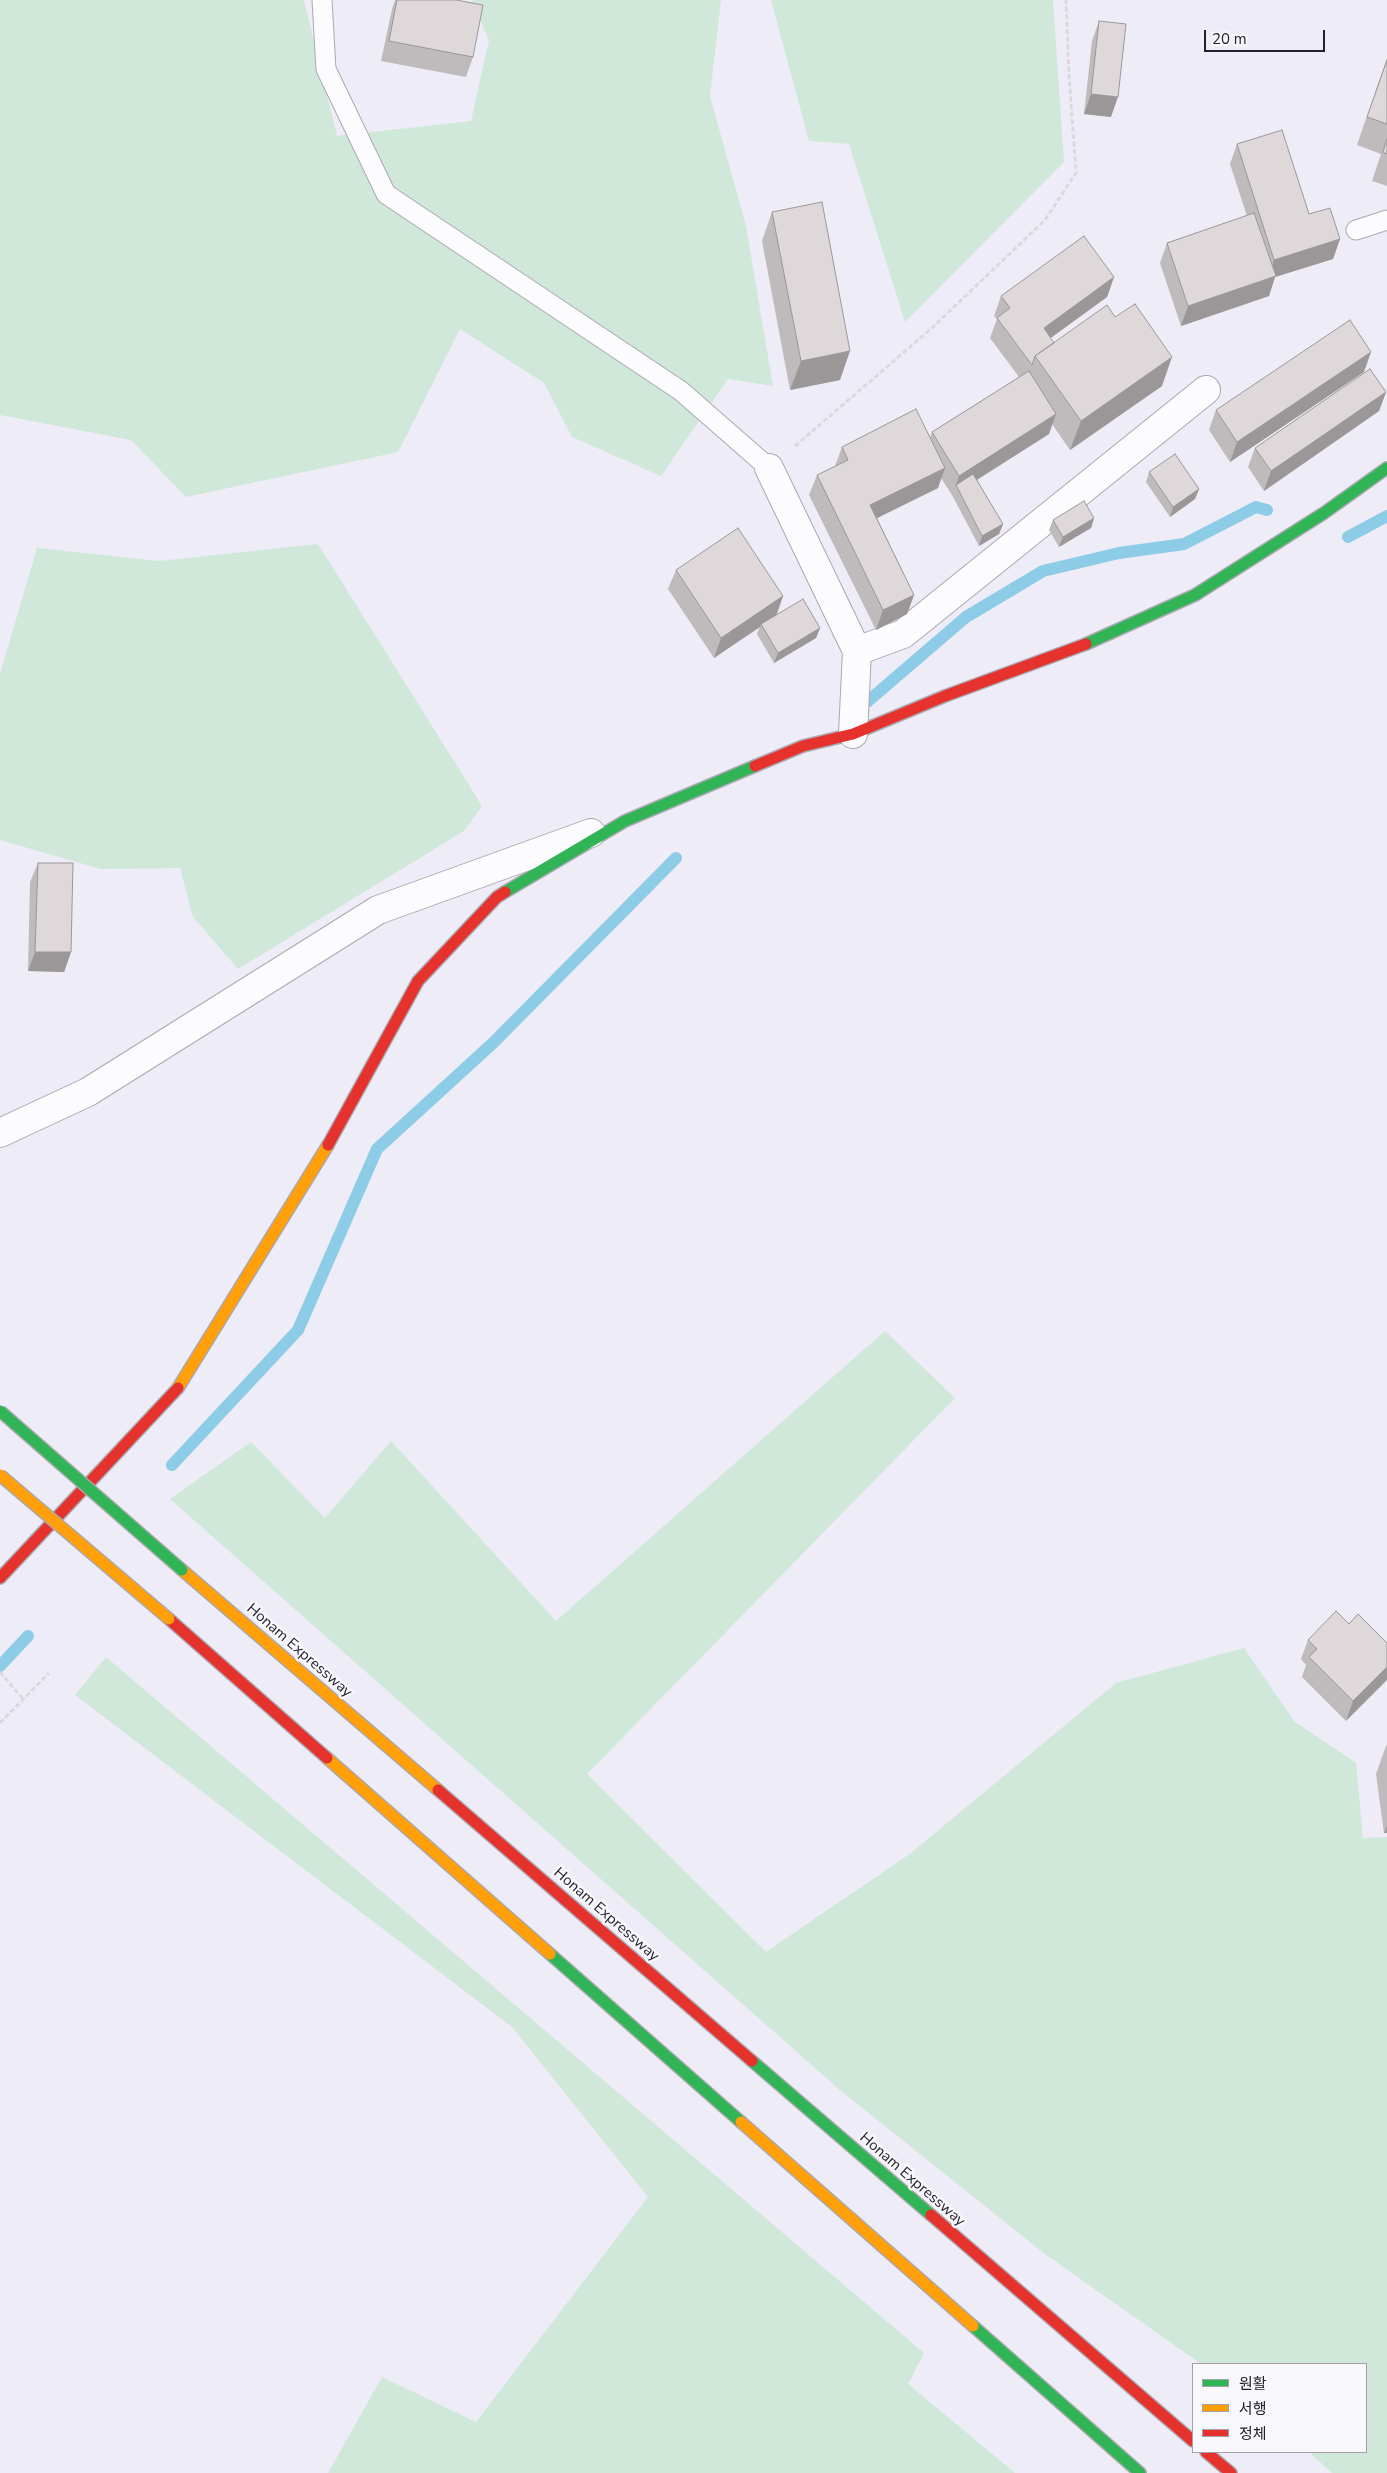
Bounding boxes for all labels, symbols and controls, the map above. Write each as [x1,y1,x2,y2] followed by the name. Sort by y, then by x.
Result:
[1207,20,1328,52] scale bar
[1212,29,1247,49] text: 20 m
[243,1600,355,1702] street label: Honam Expressway
[550,1864,662,1966] street label: Honam Expressway
[856,2129,968,2231] street label: Honam Expressway
[1192,2363,1367,2453] legend
[1239,2374,1267,2394] text: 원활
[1239,2399,1267,2419] text: 서행
[1239,2424,1267,2444] text: 정체

